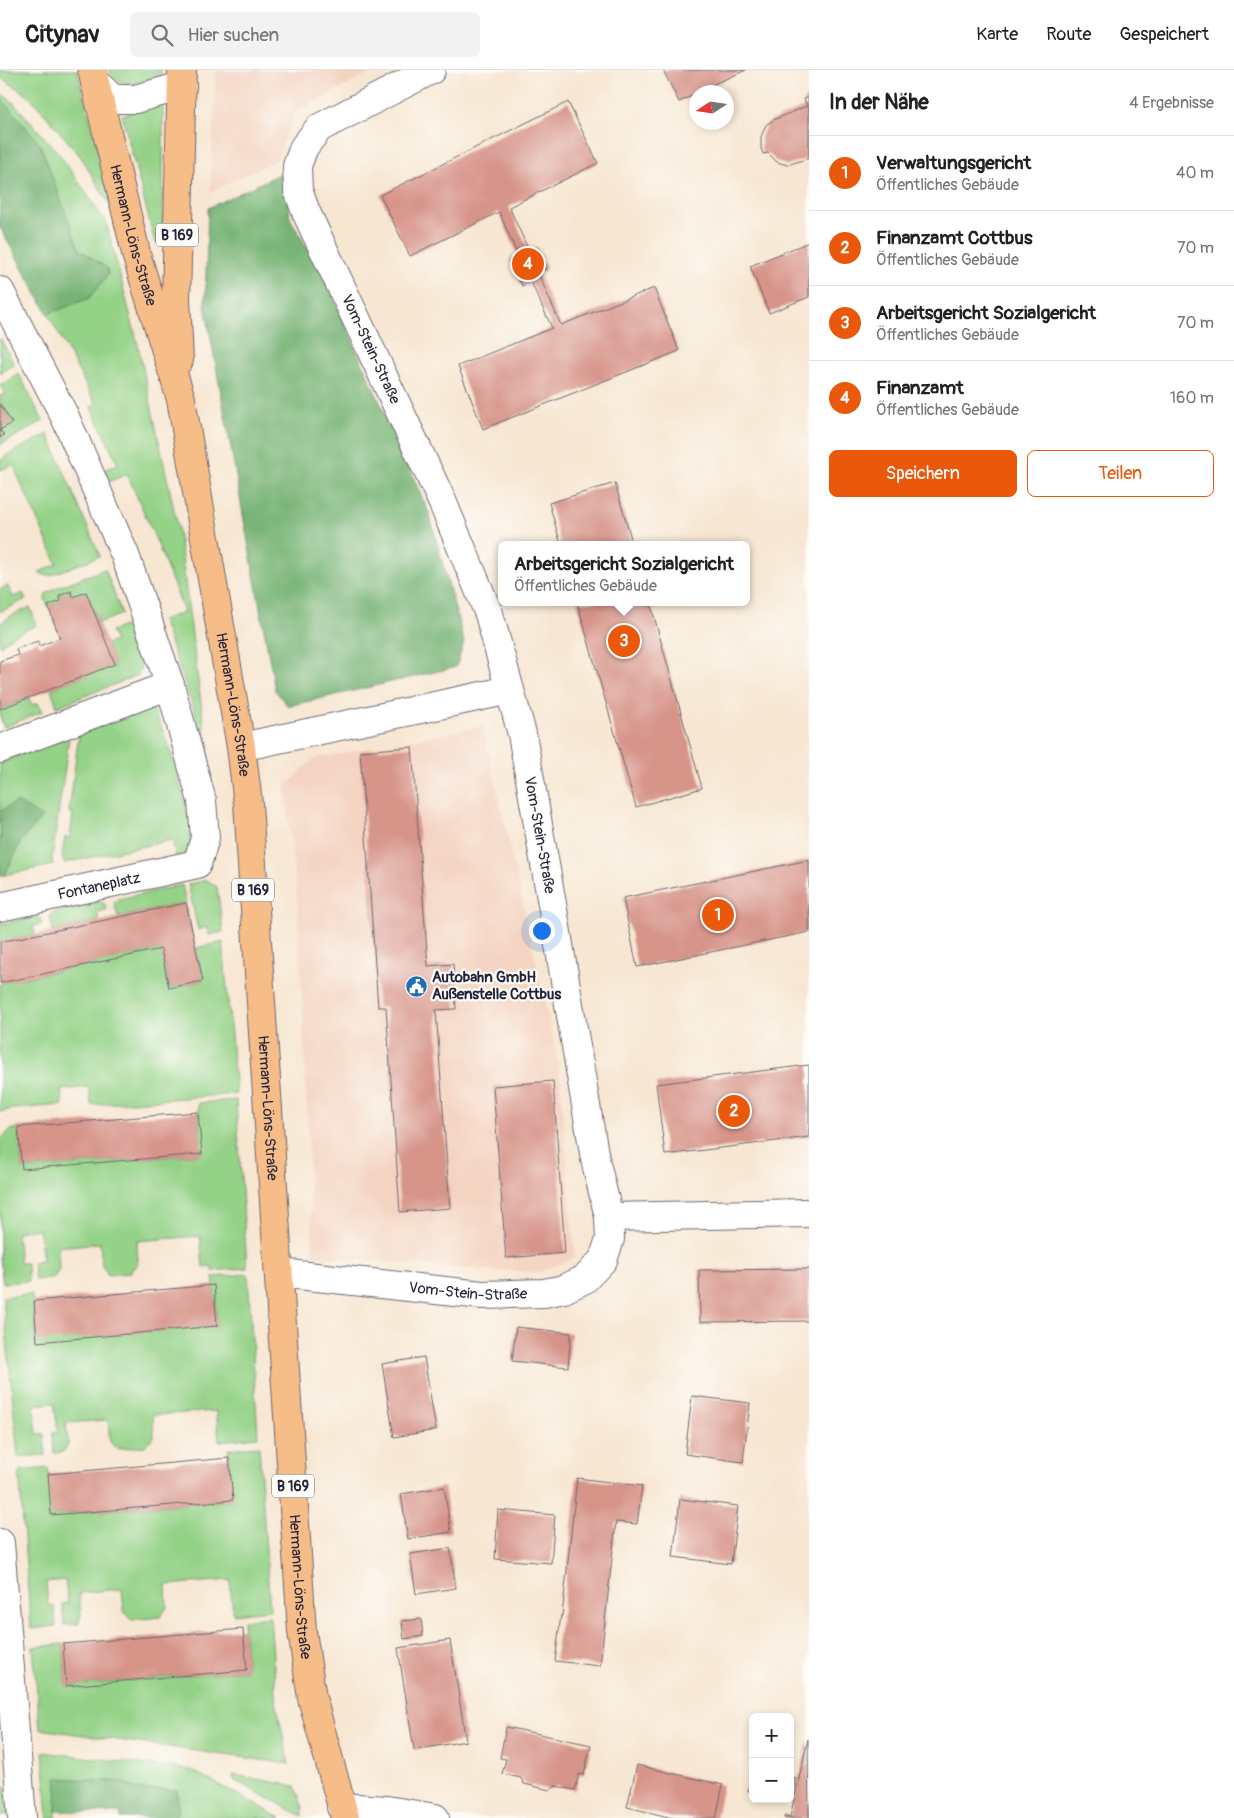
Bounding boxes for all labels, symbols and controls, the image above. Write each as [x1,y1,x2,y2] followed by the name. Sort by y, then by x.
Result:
[130,12,480,57] search box
[25,20,100,49] text: Citynav
[148,21,176,49] icon: search
[188,23,279,47] text: Hier suchen
[976,23,1018,46] text: Karte
[1046,23,1091,46] text: Route
[1119,23,1209,46] text: Gespeichert
[689,85,734,130] north arrow
[829,89,929,116] text: In der Nähe
[1129,93,1214,113] text: 4 Ergebnisse
[876,151,1031,175] text: Verwaltungsgericht
[105,162,161,309] street label: Hermann-Löns-Straße
[842,163,848,183] text: 1
[1176,163,1214,183] text: 40 m
[876,175,1019,195] text: Öffentliches Gebäude
[156,224,198,246] road number: B 169
[876,226,1032,250] text: Finanzamt Cottbus
[841,238,849,258] text: 2
[1177,238,1214,258] text: 70 m
[512,245,544,283] pin: 4
[876,250,1019,270] text: Öffentliches Gebäude
[337,291,404,408] street label: Vom-Stein-Straße
[876,301,1096,325] text: Arbeitsgericht Sozialgericht
[841,313,849,333] text: 3
[1177,313,1214,333] text: 70 m
[876,325,1019,345] text: Öffentliches Gebäude
[876,376,964,400] text: Finanzamt
[840,388,850,408] text: 4
[1170,388,1214,408] text: 160 m
[876,400,1019,420] text: Öffentliches Gebäude
[829,450,1017,497] button: Speichern
[1027,450,1214,497] button: Teilen
[498,541,750,606] popup
[514,552,734,576] text: Arbeitsgericht Sozialgericht
[514,576,657,596] text: Öffentliches Gebäude
[608,622,640,660] pin: 3
[211,631,254,778] street label: Hermann-Löns-Straße
[520,775,559,896] street label: Vom-Stein-Straße
[56,868,142,905] street label: Fontaneplatz
[232,878,274,902] road number: B 169
[702,896,734,934] pin: 1
[529,918,555,944] your location
[432,968,561,1004] place label: Autobahn GmbH Außenstelle Cottbus
[404,974,428,998] public building icon: Autobahn GmbH Außenstelle Cottbus
[253,1035,282,1182] street label: Hermann-Löns-Straße
[718,1092,750,1130] pin: 2
[408,1278,528,1305] street label: Vom-Stein-Straße
[272,1474,314,1498] road number: B 169
[284,1514,315,1661] street label: Hermann-Löns-Straße
[749,1713,794,1803] map controls
[749,1713,794,1758] button: +
[749,1758,794,1803] button: −

